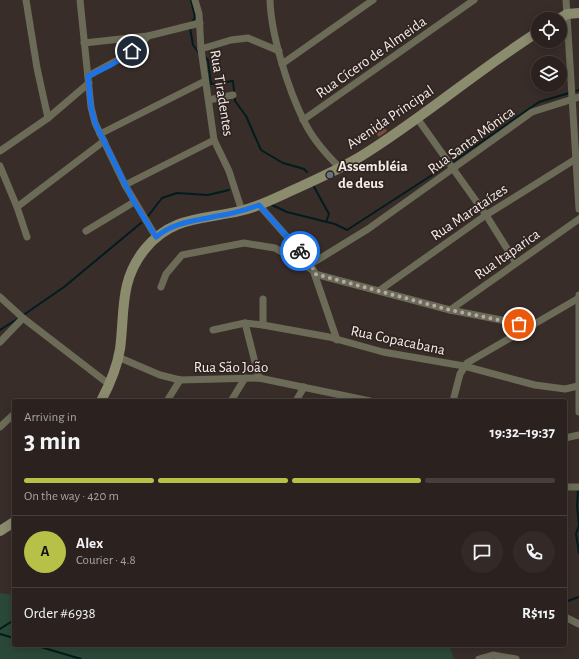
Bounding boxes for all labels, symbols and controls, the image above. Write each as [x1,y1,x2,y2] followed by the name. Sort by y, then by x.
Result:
[531,12,567,92] map controls
[531,12,567,48] button: locate
[313,14,429,101] street label: Rua Cícero de Almeida
[115,34,149,68] pin
[121,40,143,62] icon: home
[207,49,236,137] street label: Rua Tiradentes
[531,56,567,92] button: layers
[344,83,437,152] street label: Avenida Principal
[425,104,518,177] street label: Rua Santa Mônica
[338,159,408,191] place label: Assembléia de deus
[325,170,335,180] marker: Assembléia de deus
[428,181,510,244] street label: Rua Marataízes
[472,226,543,282] street label: Rua Itaparica
[280,231,320,271] courier
[289,240,311,262] icon: bike
[502,307,536,341] pin
[508,313,530,335] icon: bag
[349,323,447,358] street label: Rua Copacabana
[194,360,268,375] street label: Rua São João
[24,411,77,424] text: Arriving in
[489,425,555,440] text: 19:32–19:37
[24,428,81,454] text: 3 min
[24,490,119,503] text: On the way · 420 m
[461,531,503,573] button: chat
[513,531,555,573] button: phone
[76,536,103,551] text: Alex
[40,544,50,559] text: A
[76,554,136,567] text: Courier · 4.8
[24,606,96,621] text: Order #6938
[522,606,555,621] text: R$115

